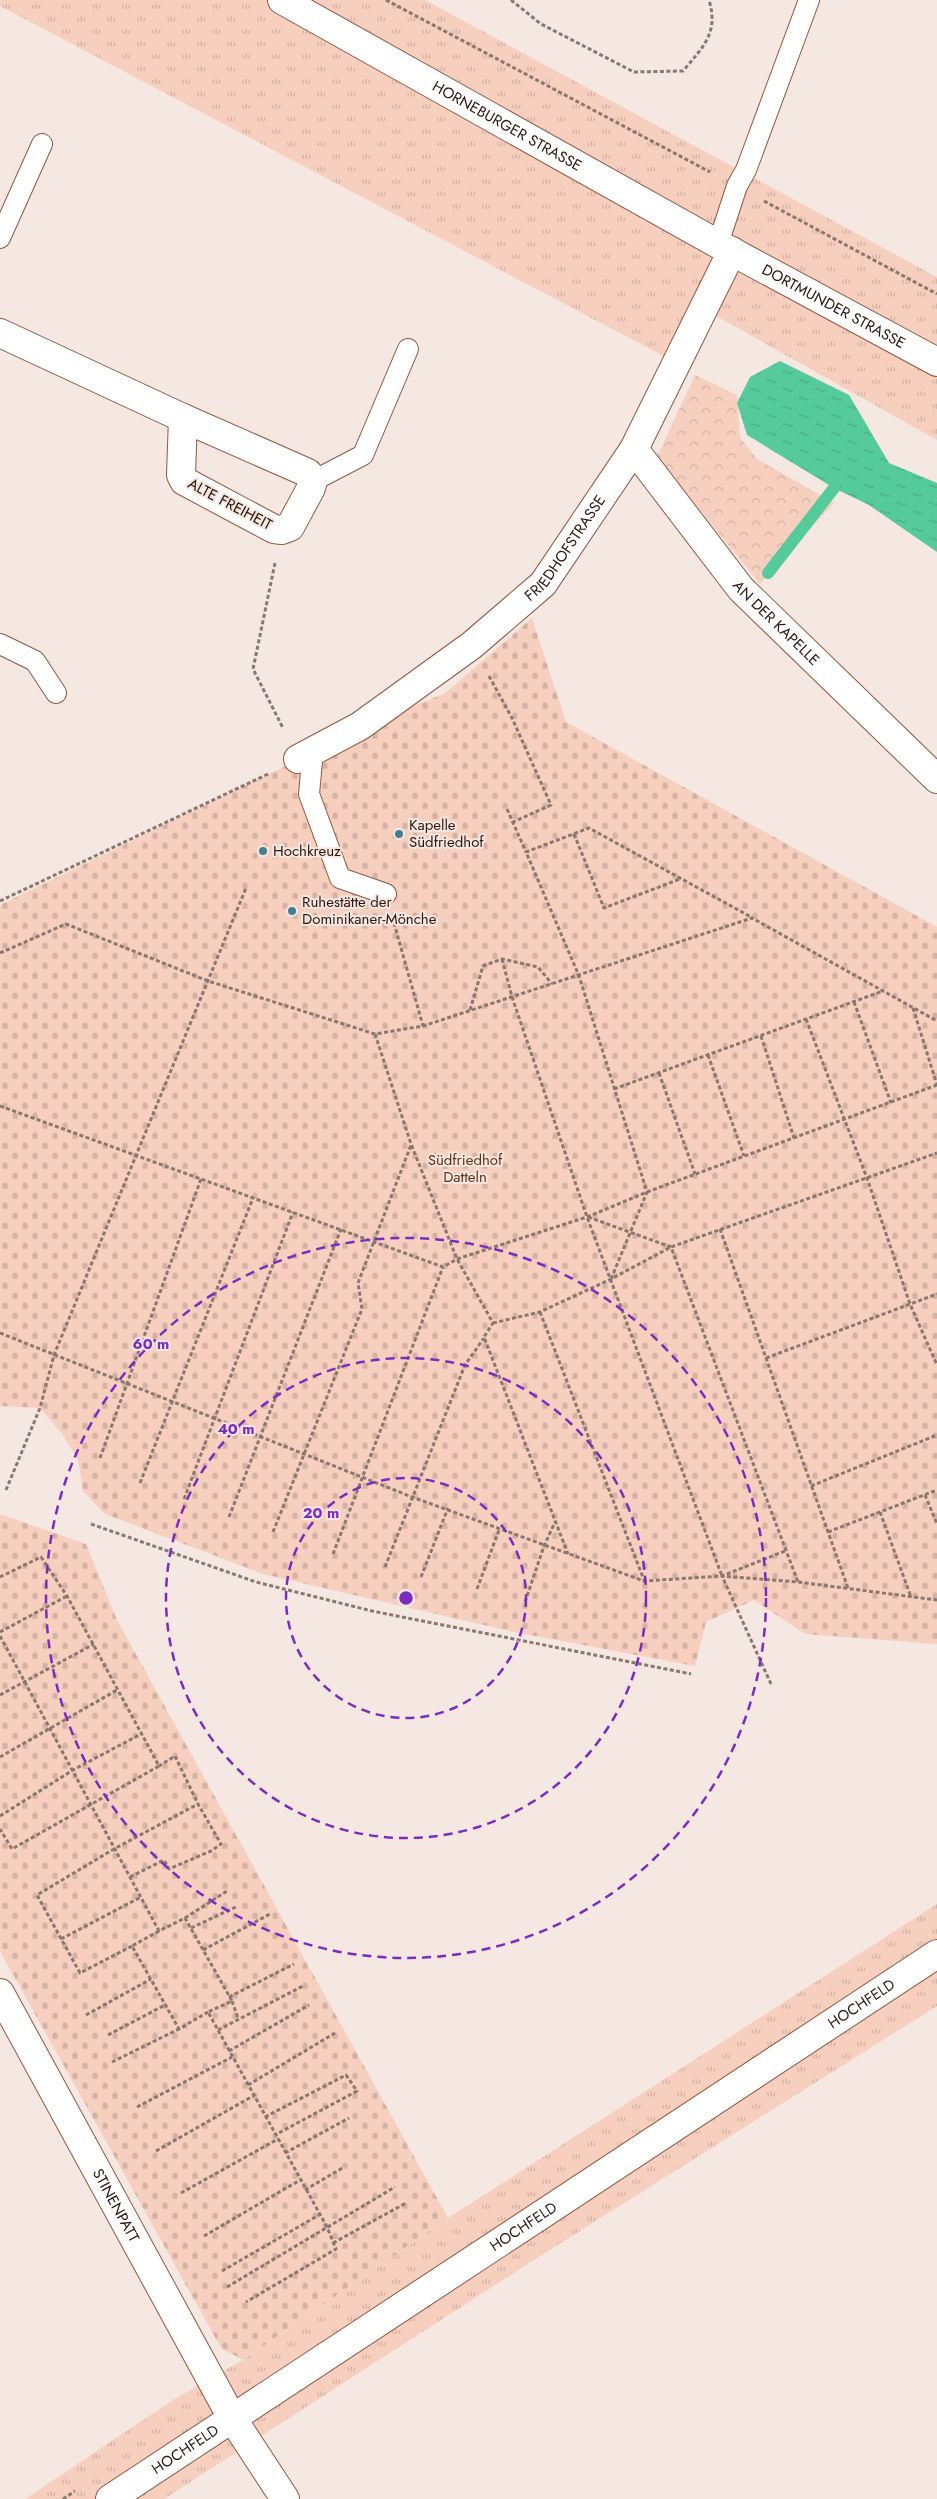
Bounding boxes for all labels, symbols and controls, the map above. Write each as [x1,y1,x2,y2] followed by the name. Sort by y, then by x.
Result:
[428,75,586,177] street label: HORNEBURGER STRASSE
[758,259,909,354] street label: DORTMUNDER STRASSE
[184,473,276,536] street label: ALTE FREIHEIT
[520,491,611,606] street label: FRIEDHOFSTRASSE
[727,576,825,671] street label: AN DER KAPELLE
[409,814,484,853] place label: Kapelle Südfriedhof
[393,828,405,840] marker: Kapelle Südfriedhof
[273,840,341,862] place label: Hochkreuz
[257,845,269,857] marker: Hochkreuz
[302,891,437,930] place label: Ruhestätte der Dominikaner-Mönche
[286,905,298,917] marker: Ruhestätte der Dominikaner-Mönche
[428,1149,503,1188] park label: Südfriedhof Datteln
[133,1333,169,1355] text: 60 m
[217,1418,255,1440] text: 40 m
[303,1502,339,1524] text: 20 m
[397,1589,415,1607] centre of rings
[824,1974,899,2034] street label: HOCHFELD
[87,2165,145,2246] street label: STINENPATT
[485,2196,561,2257] street label: HOCHFELD
[147,2419,223,2480] street label: HOCHFELD

